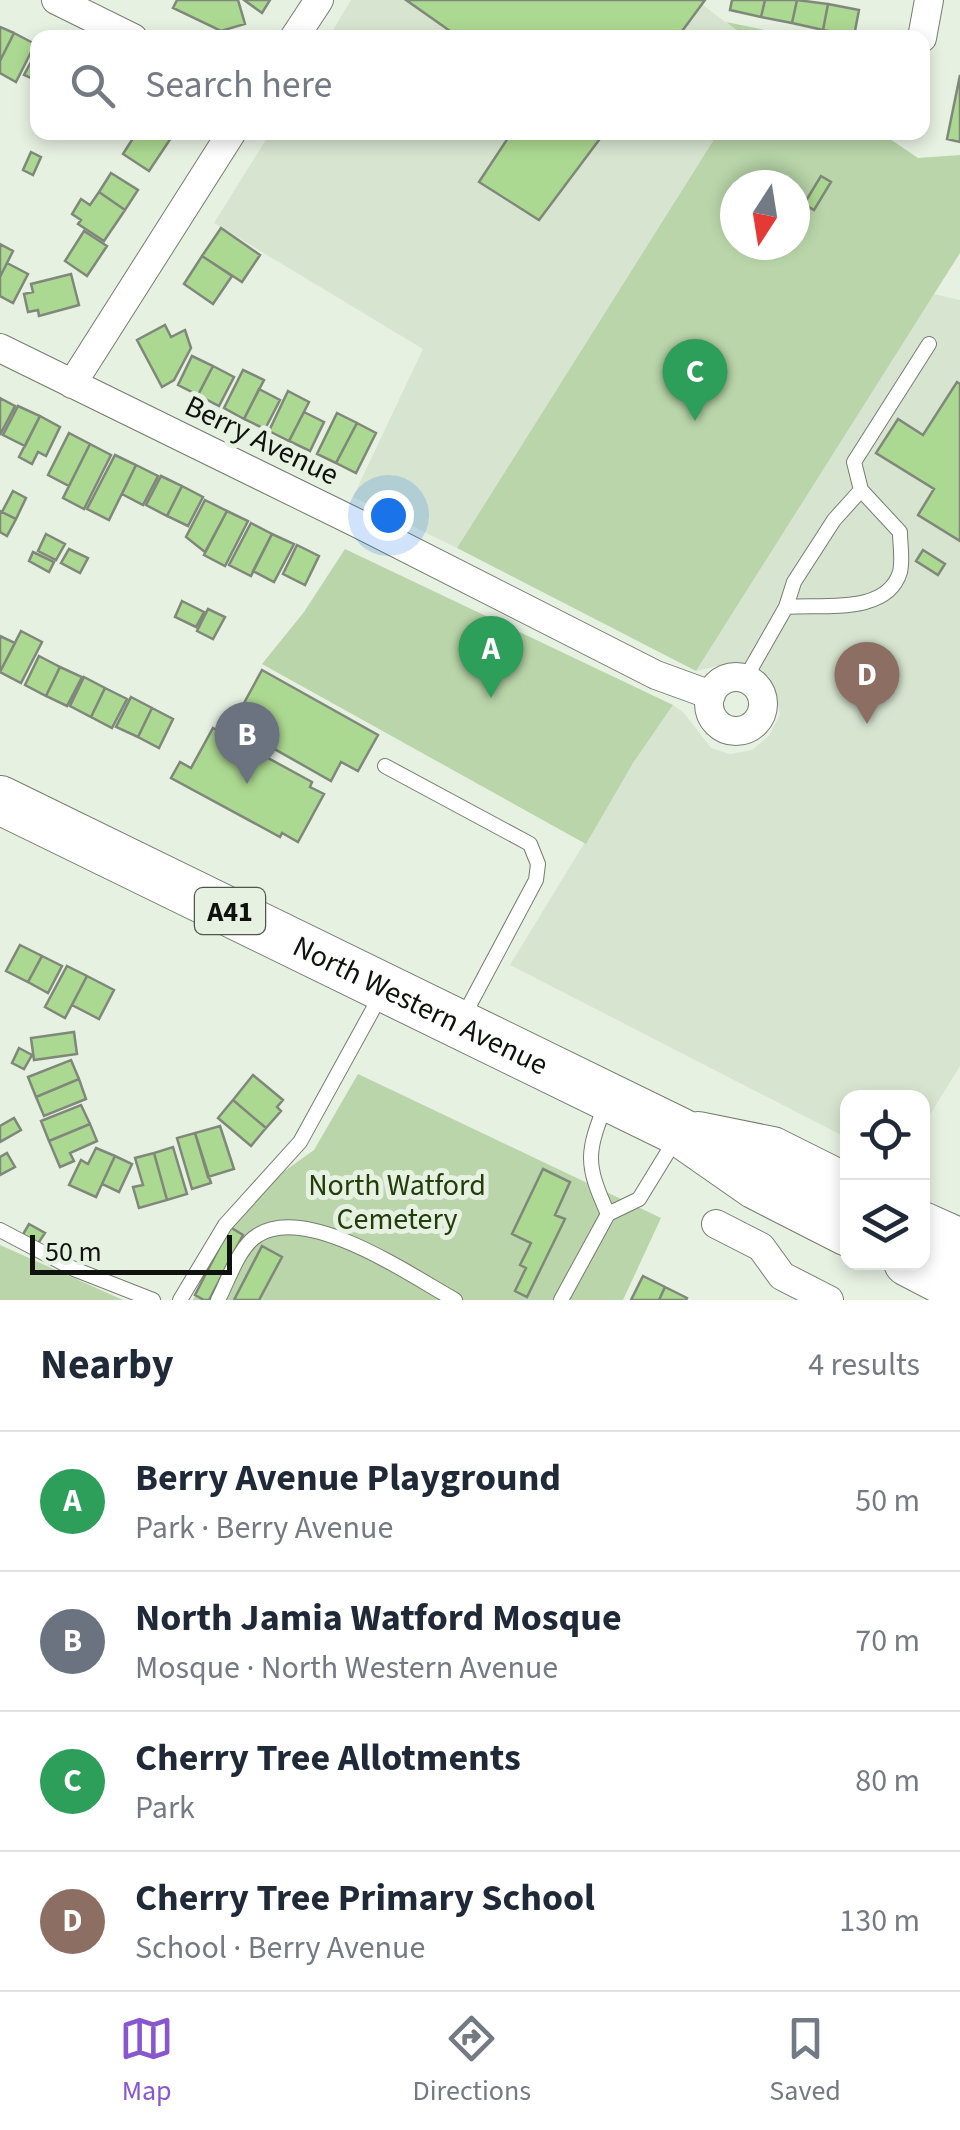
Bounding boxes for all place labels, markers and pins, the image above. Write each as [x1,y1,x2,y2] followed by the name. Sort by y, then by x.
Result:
[662,338,728,421] pin: C
[458,616,524,698] pin: A
[834,642,900,724] pin: D
[214,702,280,784] pin: B

